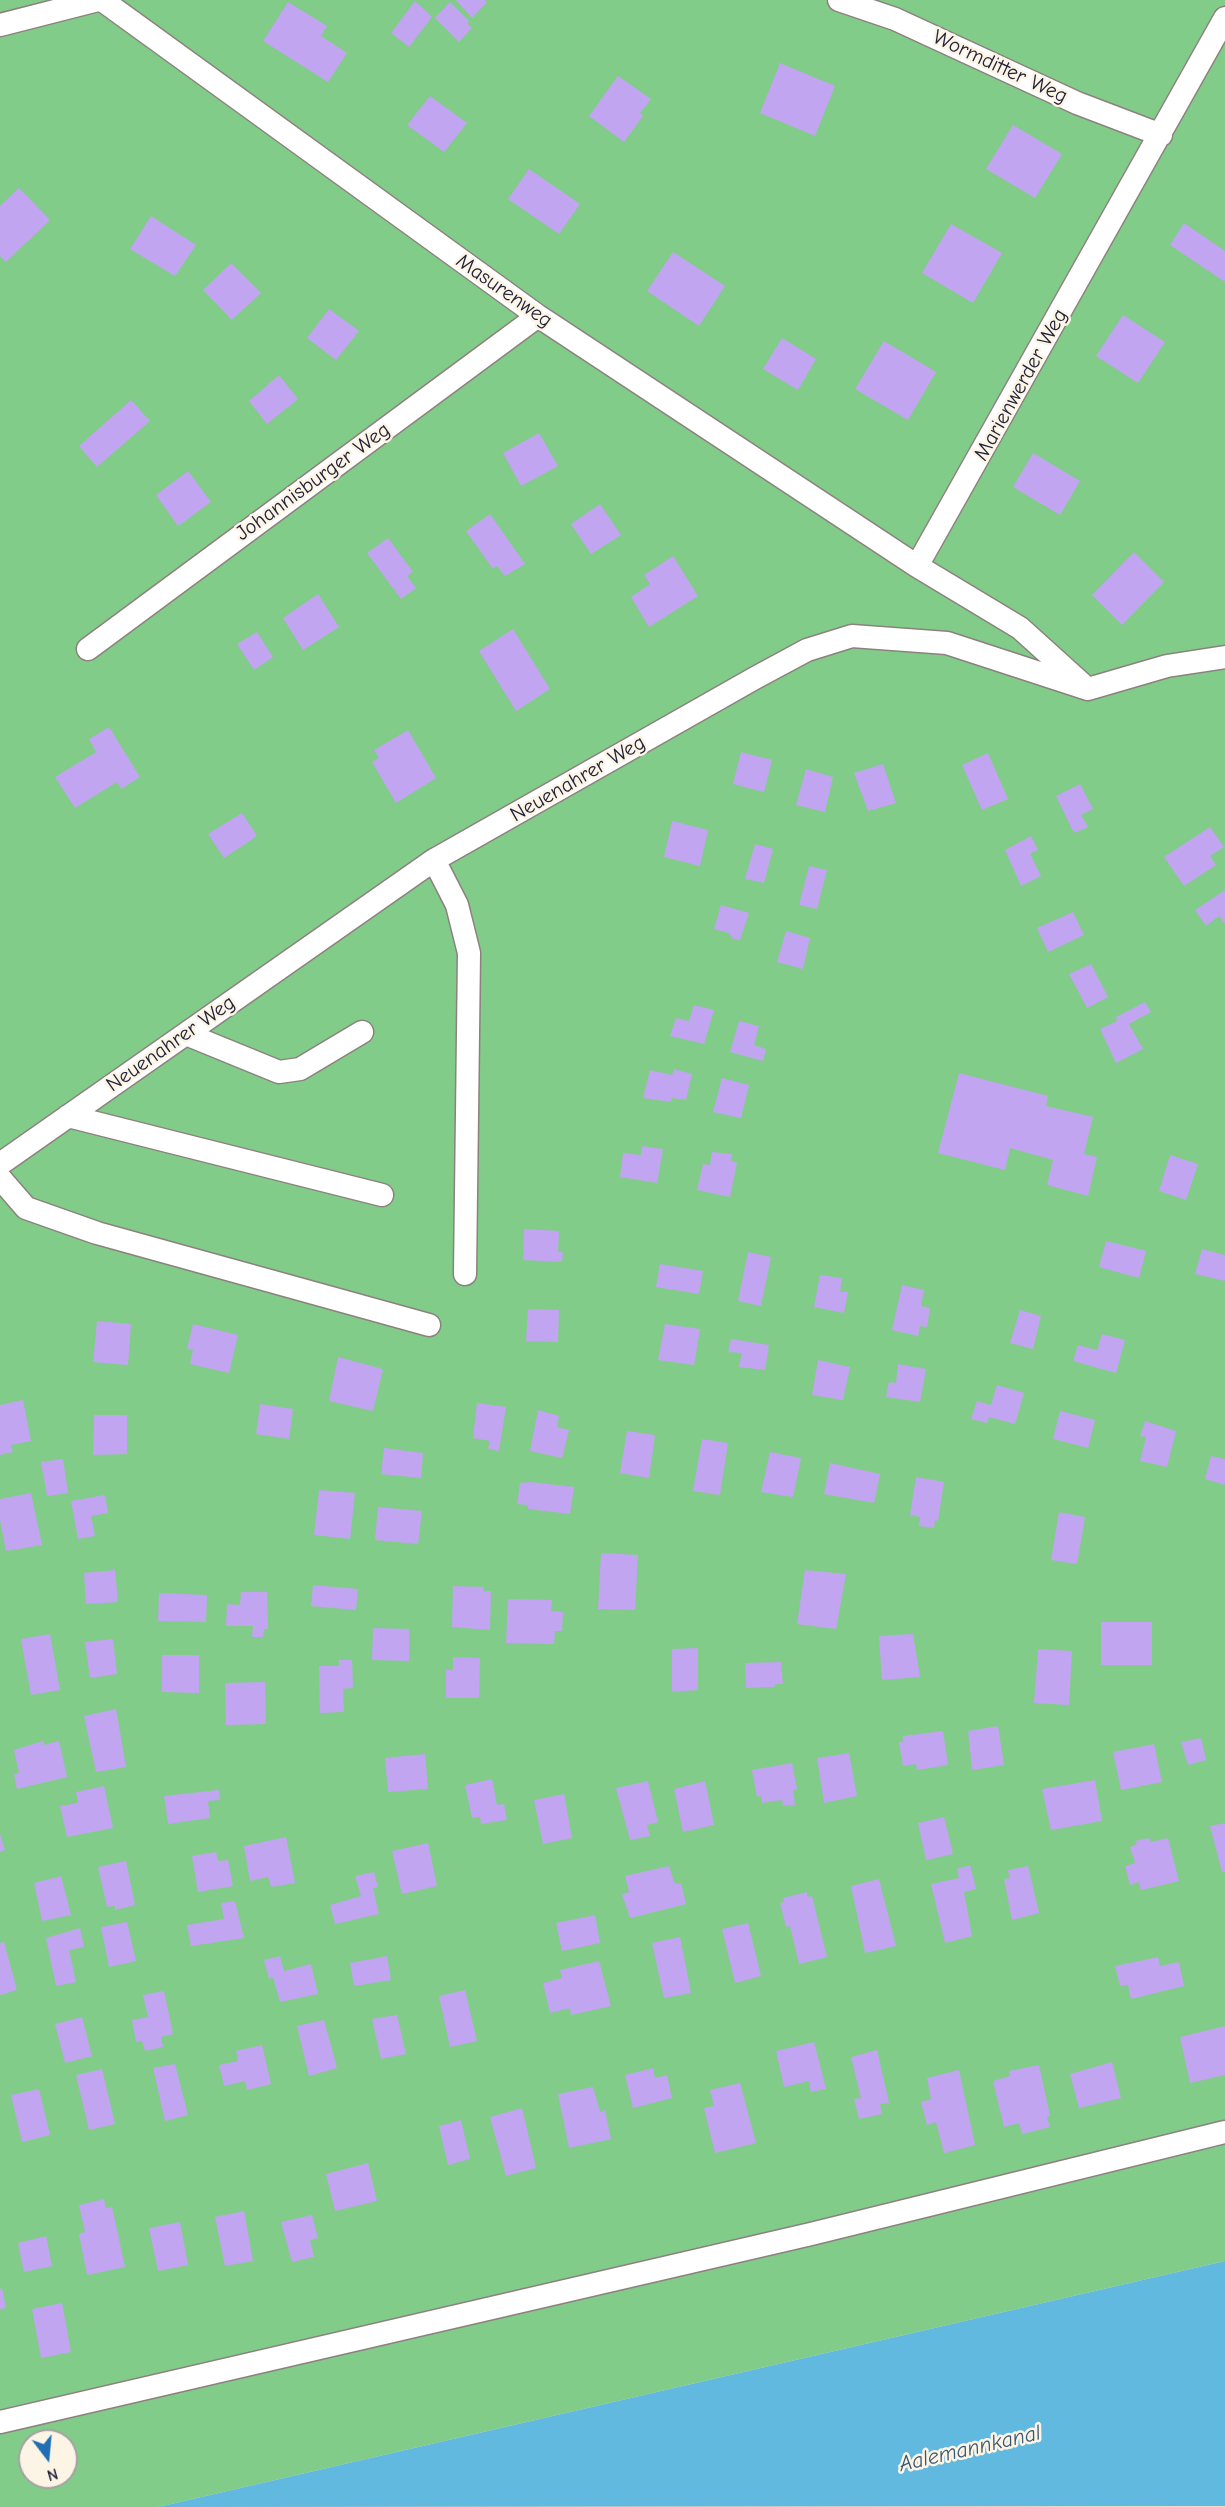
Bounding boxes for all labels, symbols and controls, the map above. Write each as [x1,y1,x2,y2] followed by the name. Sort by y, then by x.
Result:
[929,25,1071,109] street label: Wormditter Weg
[451,249,557,333] street label: Masurenweg
[969,305,1073,465] street label: Marienwerder Weg
[231,418,395,546] street label: Johannisburger Weg
[506,730,650,828] street label: Neuenahrer Weg
[102,990,240,1098] street label: Neuenahrer Weg
[897,2420,1043,2478] water label: Aalemannkanal
[18,2429,78,2489] north arrow
[45,2464,60,2484] text: N

